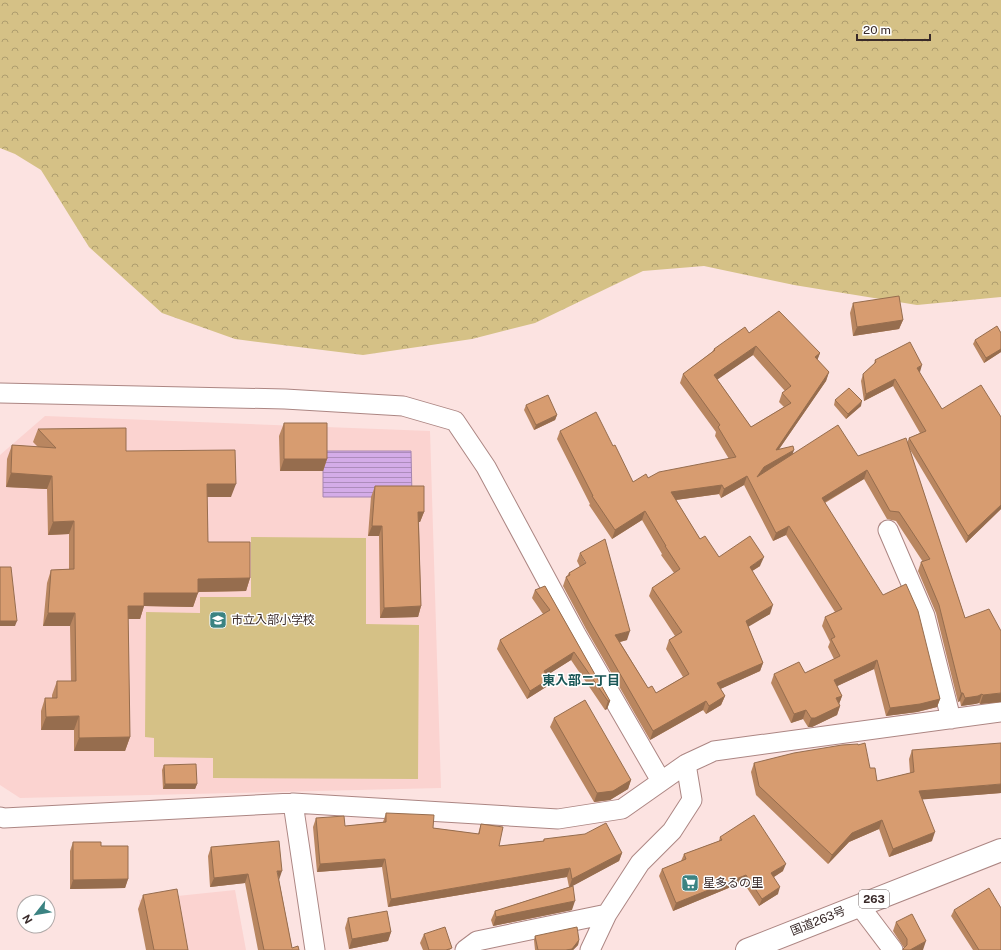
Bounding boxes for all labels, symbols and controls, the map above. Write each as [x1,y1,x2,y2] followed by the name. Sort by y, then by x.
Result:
[857,16,930,42] scale bar
[863,23,891,37] text: 20 m
[208,610,228,630] school or university icon: 市立入部小学校
[231,613,315,627] place label: 市立入部小学校
[542,673,620,688] district label: 東入部二丁目
[680,873,700,893] supermarket icon: 星多るの里
[703,876,763,890] place label: 星多るの里
[859,890,889,908] road number: 263
[16,894,56,934] north arrow
[788,904,848,938] street label: 国道263号
[20,912,35,926] text: N

